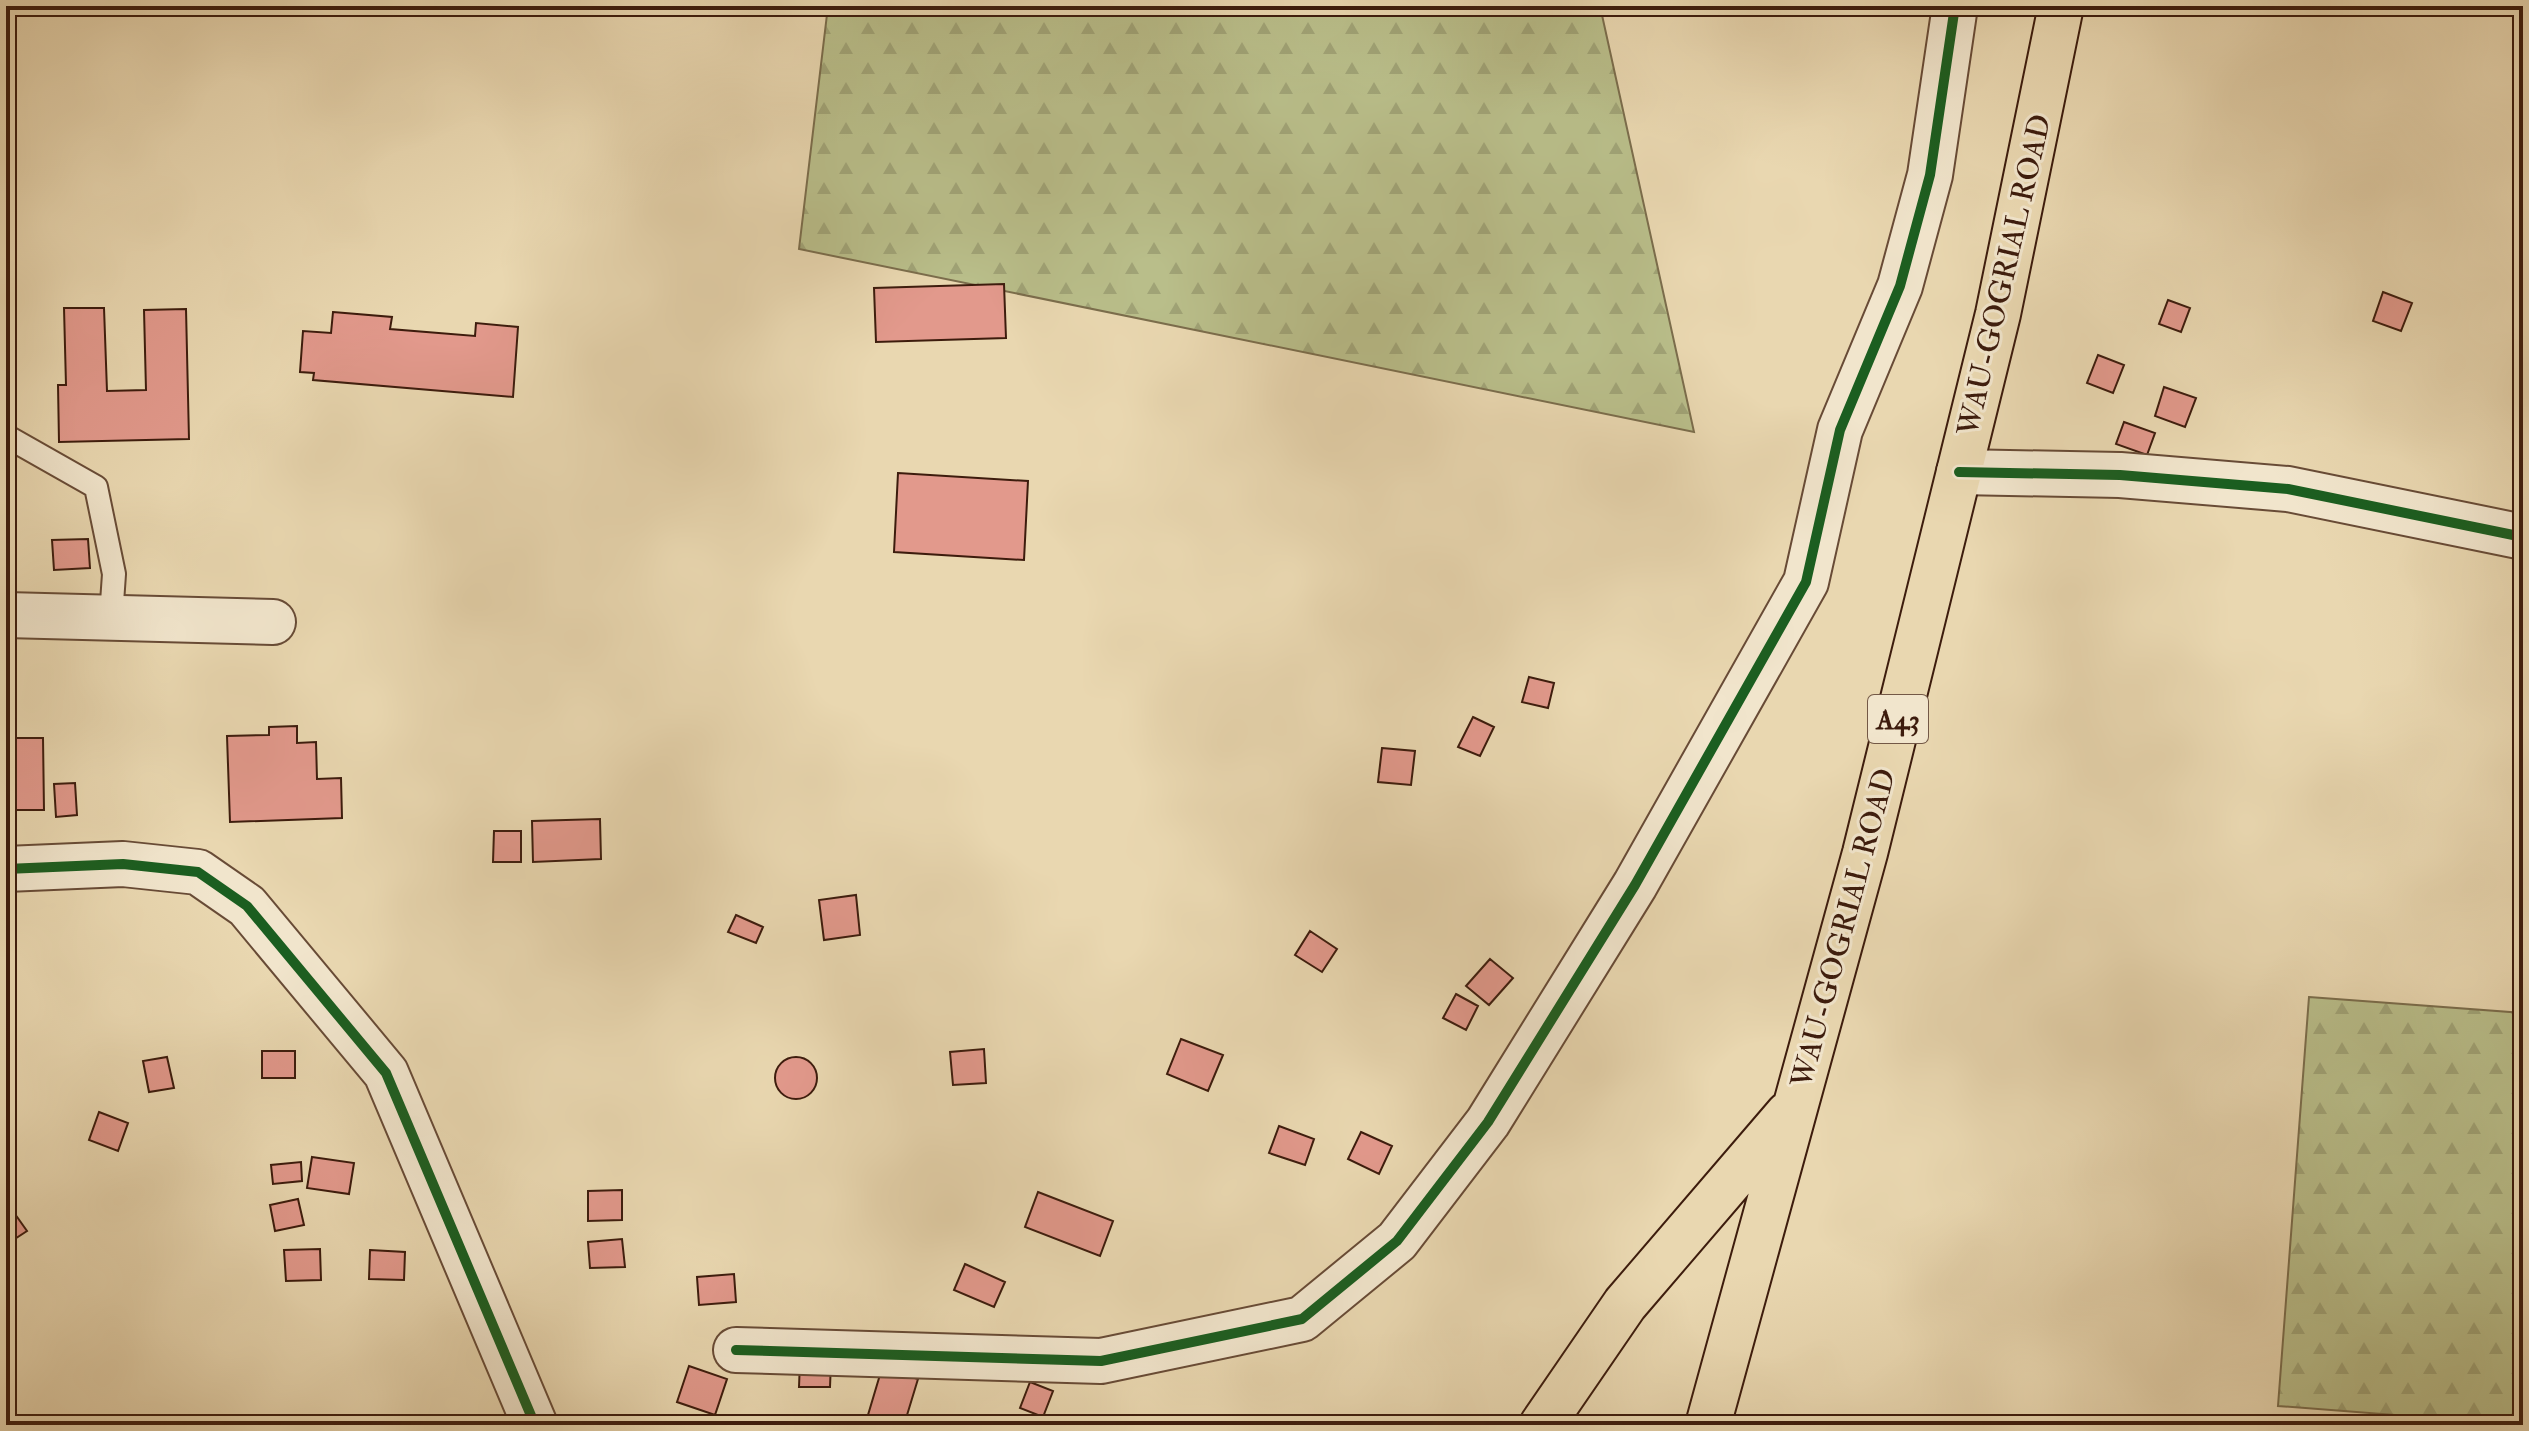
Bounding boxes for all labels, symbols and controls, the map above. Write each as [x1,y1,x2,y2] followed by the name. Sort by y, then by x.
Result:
[1949,111,2060,440] street label: WAU-GOGRIAL ROAD
[1868,695,1928,743] road number: A43
[1783,764,1904,1093] street label: WAU-GOGRIAL ROAD

